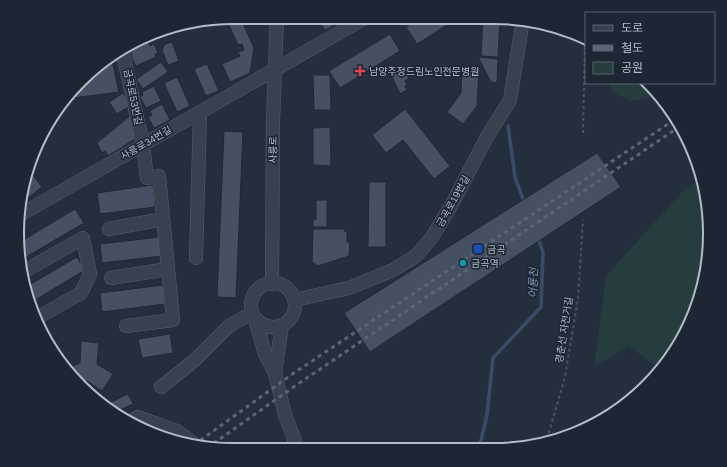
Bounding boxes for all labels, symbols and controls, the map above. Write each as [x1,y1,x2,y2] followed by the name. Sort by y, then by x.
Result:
[585,12,715,84] legend
[621,21,643,35] text: 도로
[621,41,643,55] text: 철도
[621,61,643,75] text: 공원
[354,65,366,77] marker: 남양주정드림노인전문병원
[369,66,479,77] place label: 남양주정드림노인전문병원
[122,68,144,126] street label: 금곡로53번길
[119,124,173,162] street label: 사릉로34번길
[267,136,279,164] street label: 사릉로
[434,173,472,229] street label: 금곡로19번길
[472,243,484,255] marker: 금곡
[487,244,505,255] place label: 금곡
[458,258,468,268] marker: 금곡역
[471,258,499,269] place label: 금곡역
[526,266,540,298] water label: 어룡천
[553,296,575,364] street label: 경춘선 자전거길

